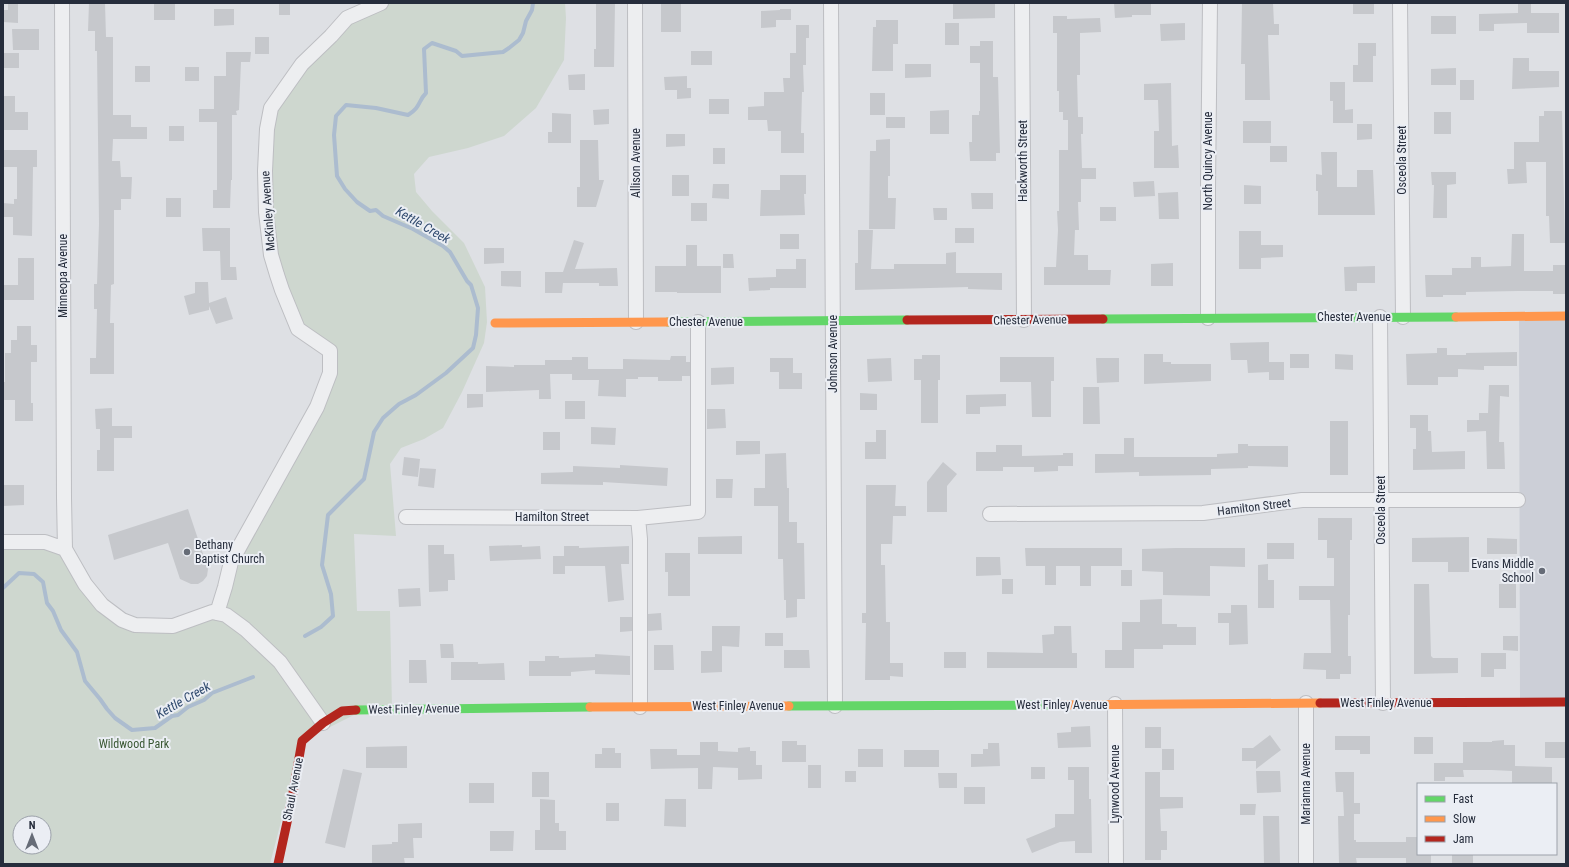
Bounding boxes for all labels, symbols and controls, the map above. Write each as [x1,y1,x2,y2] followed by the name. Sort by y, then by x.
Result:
[1201,111,1215,210] street label: North Quincy Avenue
[1016,119,1030,202] street label: Hackworth Street
[1395,125,1409,195] street label: Osceola Street
[629,128,643,198] street label: Allison Avenue
[258,170,278,252] street label: McKinley Avenue
[393,203,453,247] water label: Kettle Creek
[56,234,70,318] street label: Minneopa Avenue
[1317,310,1391,324] street label: Chester Avenue
[993,312,1067,328] street label: Chester Avenue
[669,315,743,329] street label: Chester Avenue
[826,315,840,393] street label: Johnson Avenue
[1374,475,1388,545] street label: Osceola Street
[1216,495,1292,518] street label: Hamilton Street
[515,510,589,524] street label: Hamilton Street
[195,538,265,566] place label: Bethany Baptist Church
[182,547,192,557] marker: Bethany Baptist Church
[1471,557,1534,585] place label: Evans Middle School
[1537,566,1547,576] marker: Evans Middle School
[153,678,213,722] water label: Kettle Creek
[1340,696,1432,710] street label: West Finley Avenue
[1016,698,1108,712] street label: West Finley Avenue
[692,699,784,713] street label: West Finley Avenue
[368,701,460,717] street label: West Finley Avenue
[99,737,170,751] park label: Wildwood Park
[1299,743,1313,825] street label: Marianna Avenue
[1108,744,1122,823] street label: Lynwood Avenue
[280,756,306,822] street label: Shaul Avenue
[1417,783,1557,855] legend
[1453,792,1474,806] text: Fast
[1453,812,1476,826] text: Slow
[12,815,52,855] north arrow
[29,819,36,832] text: N
[1453,832,1474,846] text: Jam

